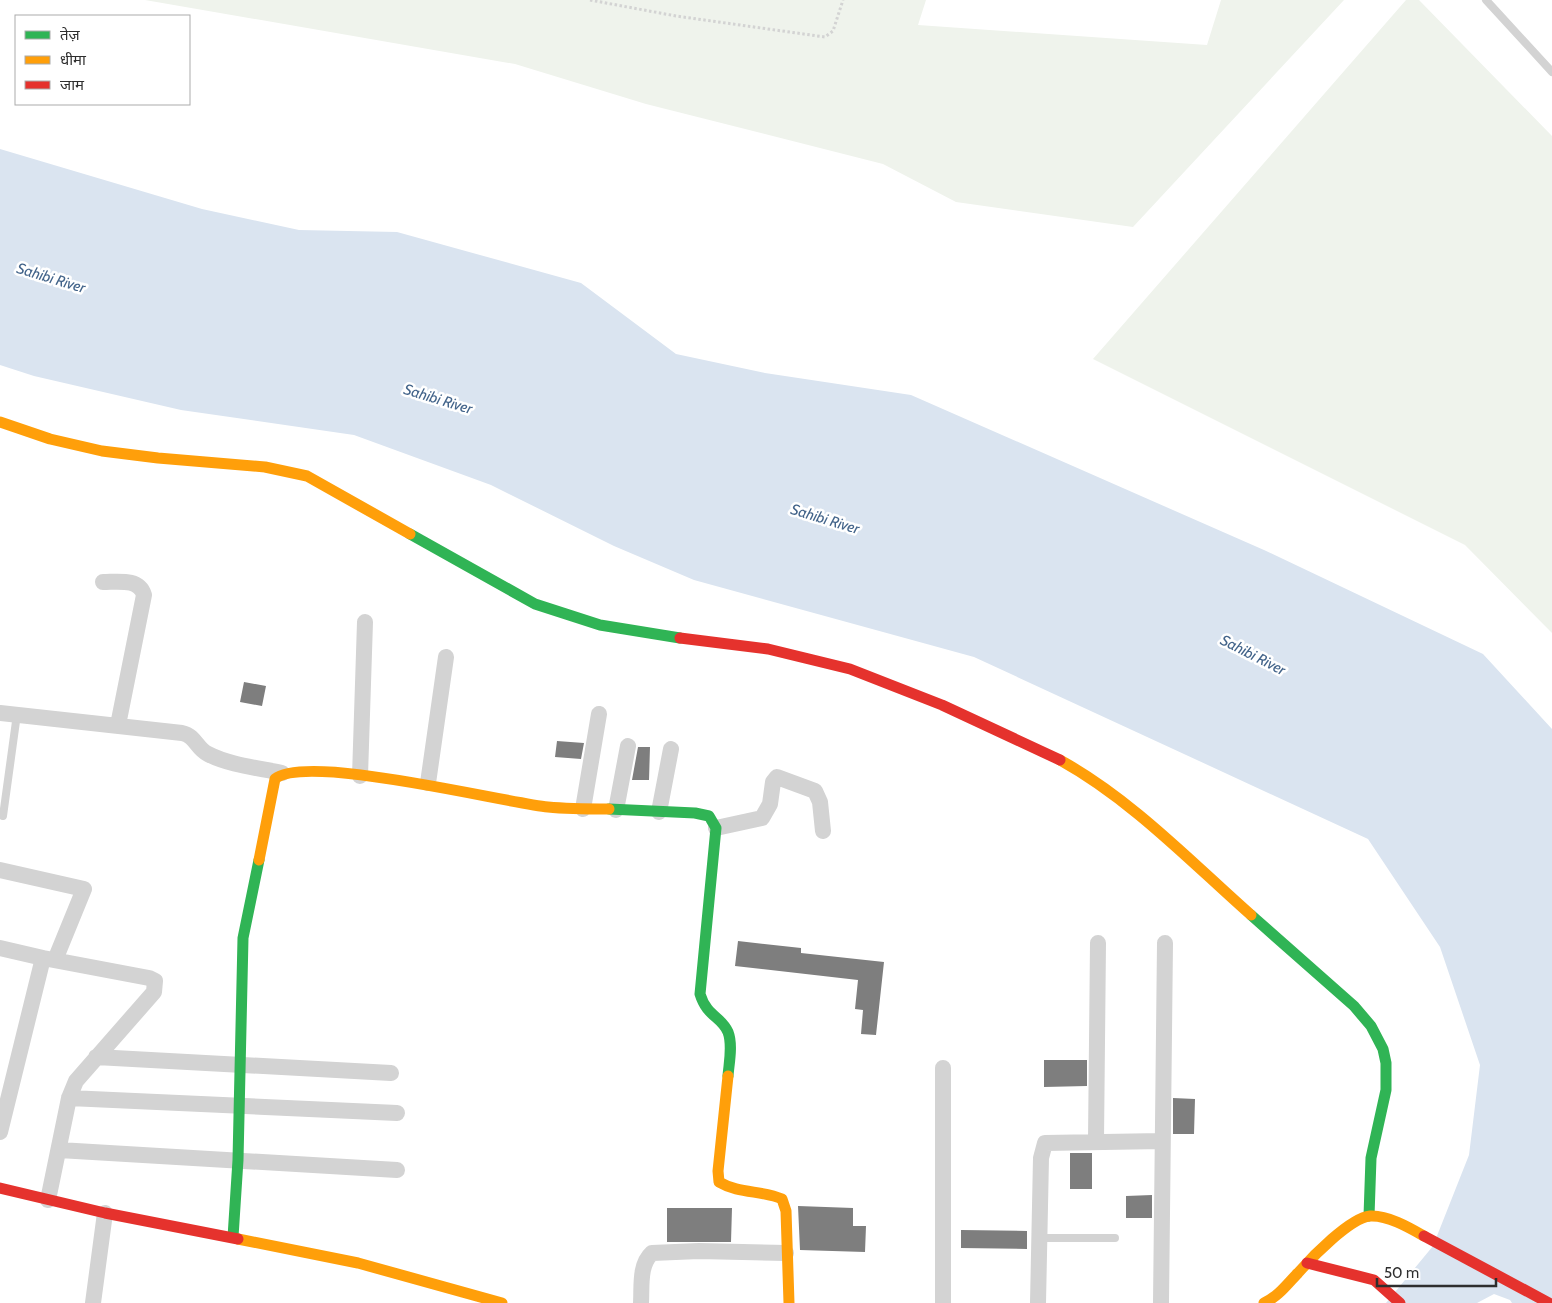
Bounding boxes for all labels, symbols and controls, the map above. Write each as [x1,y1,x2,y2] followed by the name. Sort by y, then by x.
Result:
[15,15,190,105] legend
[60,26,81,44] text: तेज़
[60,51,87,69] text: धीमा
[60,76,85,94] text: जाम
[15,259,89,297] water label: Sahibi River
[402,380,476,418] water label: Sahibi River
[789,500,863,538] water label: Sahibi River
[1217,631,1290,680] water label: Sahibi River
[1377,1256,1496,1288] scale bar
[1384,1264,1419,1282] text: 50 m

